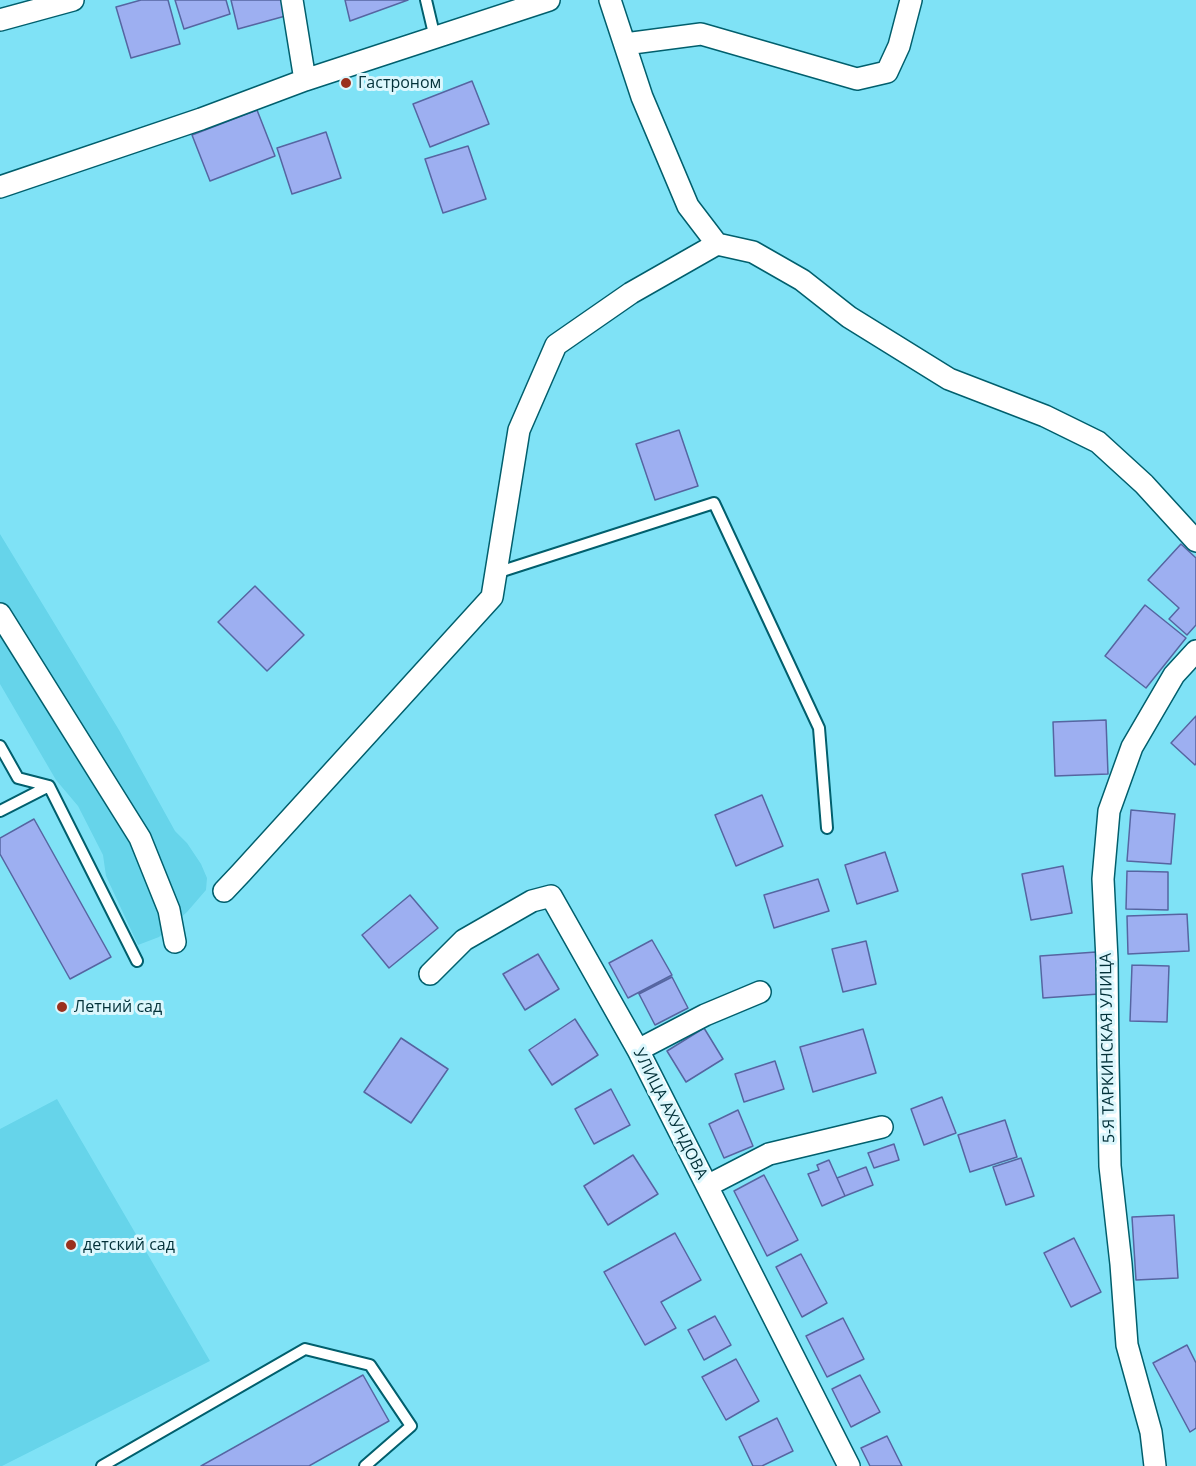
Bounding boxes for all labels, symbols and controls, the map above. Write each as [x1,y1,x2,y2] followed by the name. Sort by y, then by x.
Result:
[358,73,441,93] place label: Гастроном
[339,76,353,90] marker: Гастроном
[1097,953,1119,1143] street label: 5-Я ТАРКИНСКАЯ УЛИЦА
[74,997,162,1017] place label: Летний сад
[55,1000,69,1014] marker: Летний сад
[629,1045,711,1183] street label: УЛИЦА АХУНДОВА
[83,1235,175,1255] place label: детский сад
[64,1238,78,1252] marker: детский сад

